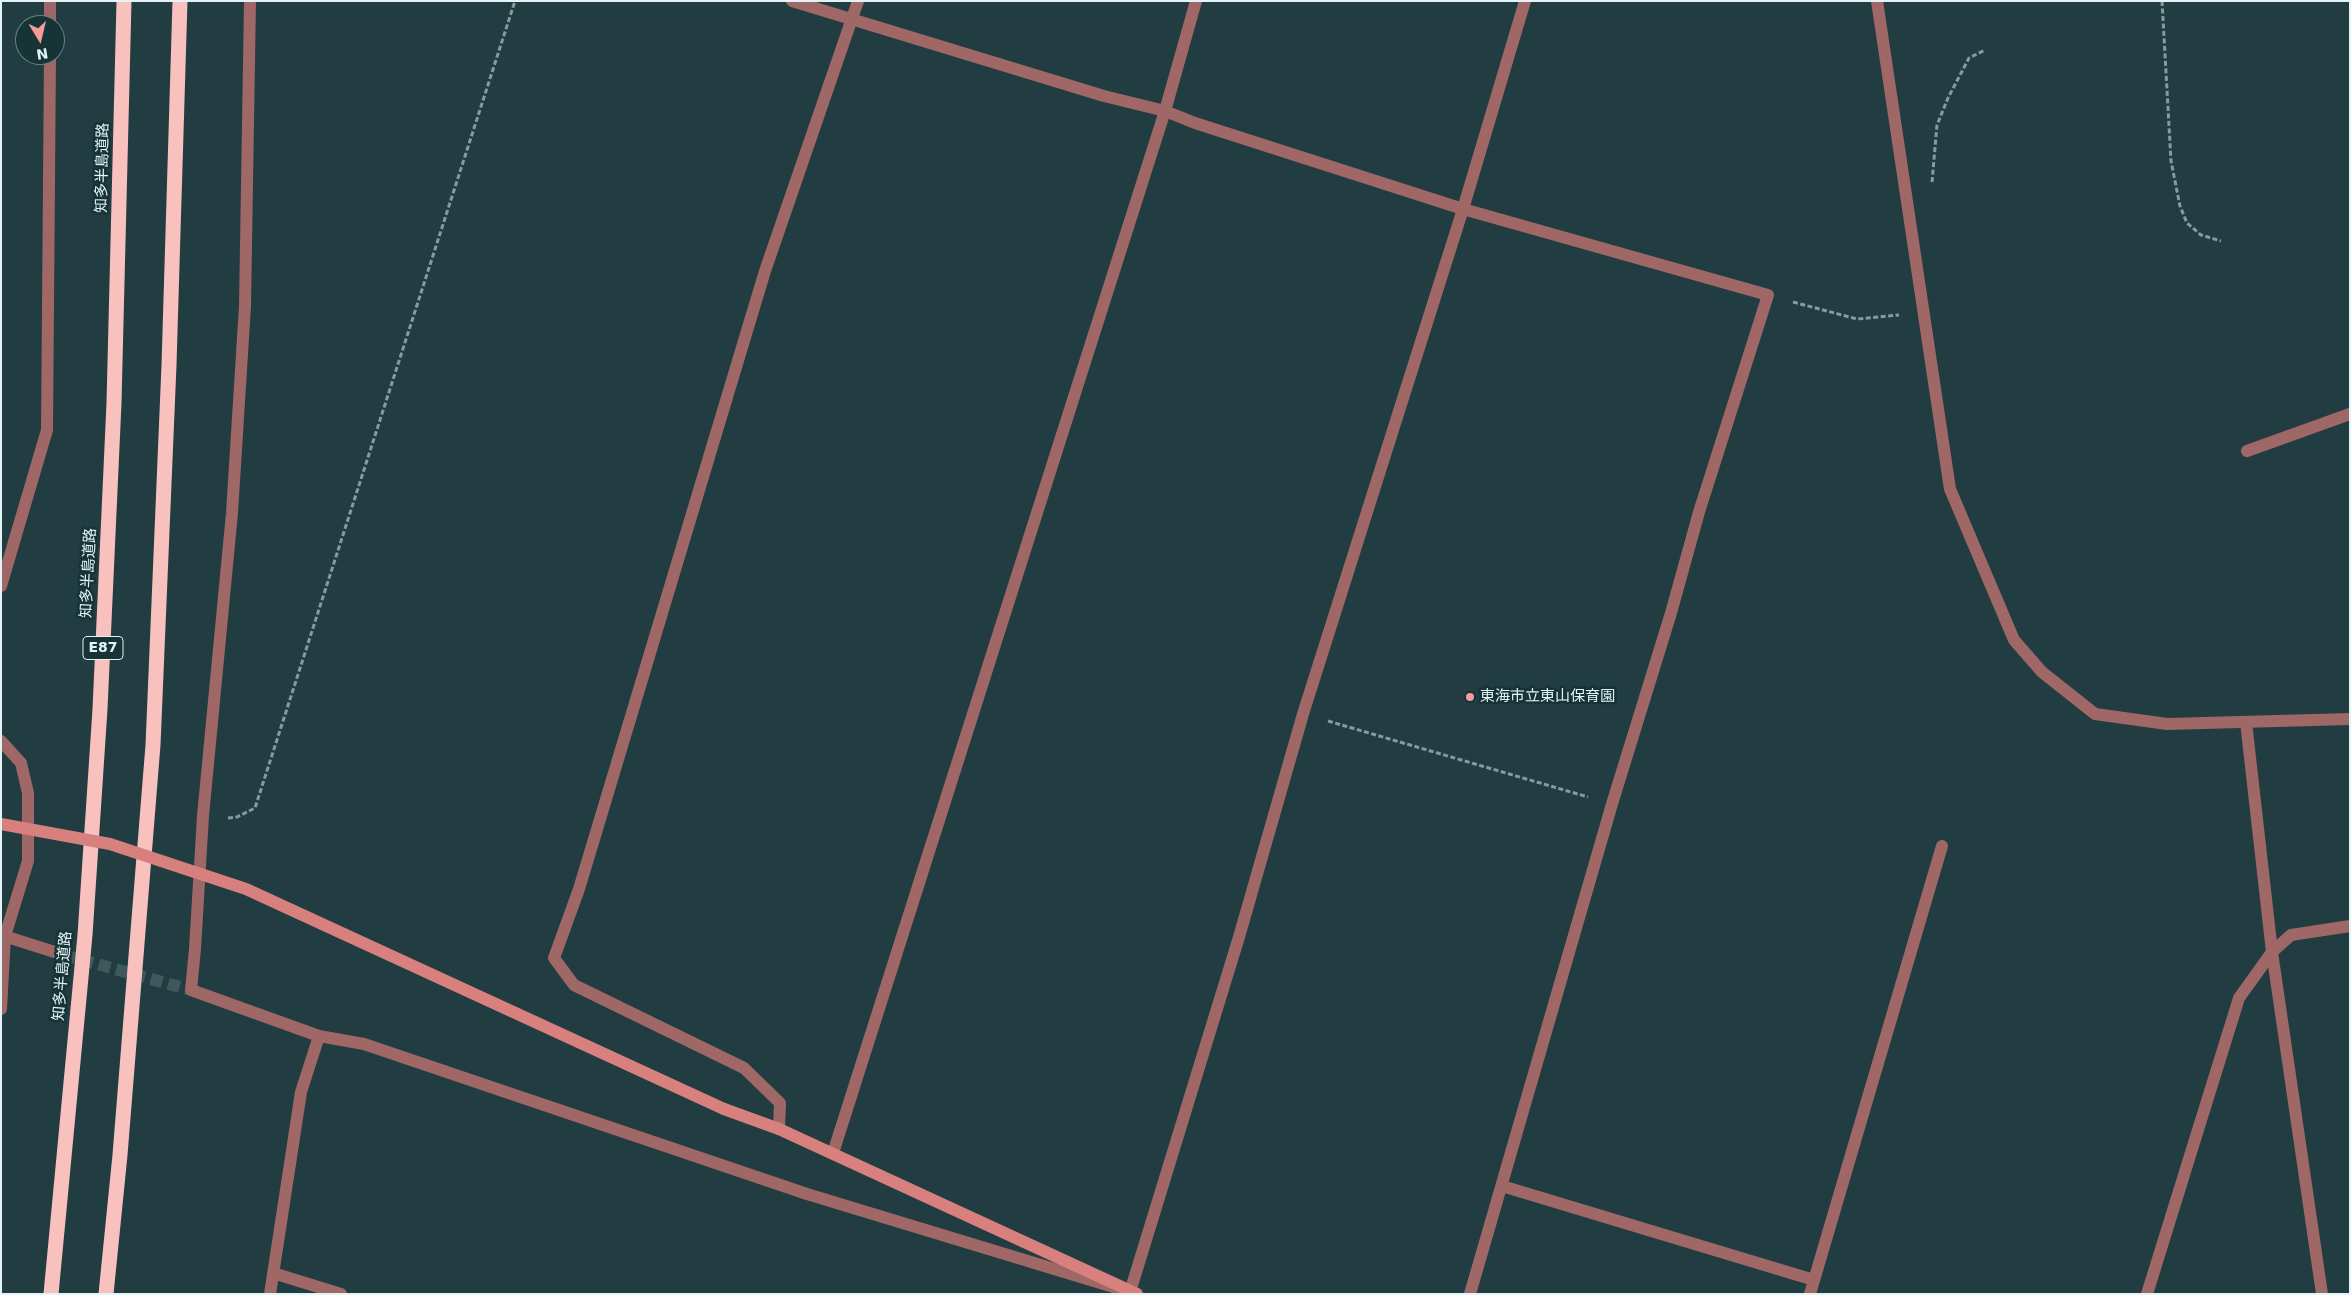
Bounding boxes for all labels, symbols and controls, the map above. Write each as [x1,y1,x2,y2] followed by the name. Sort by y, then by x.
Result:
[15,15,65,65] north arrow
[35,45,49,63] text: N
[93,123,113,213] street label: 知多半島道路
[78,528,100,618] street label: 知多半島道路
[83,636,123,660] road number: E87
[1480,688,1615,706] place label: 東海市立東山保育園
[1464,691,1476,703] marker: 東海市立東山保育園
[50,930,76,1022] street label: 知多半島道路

